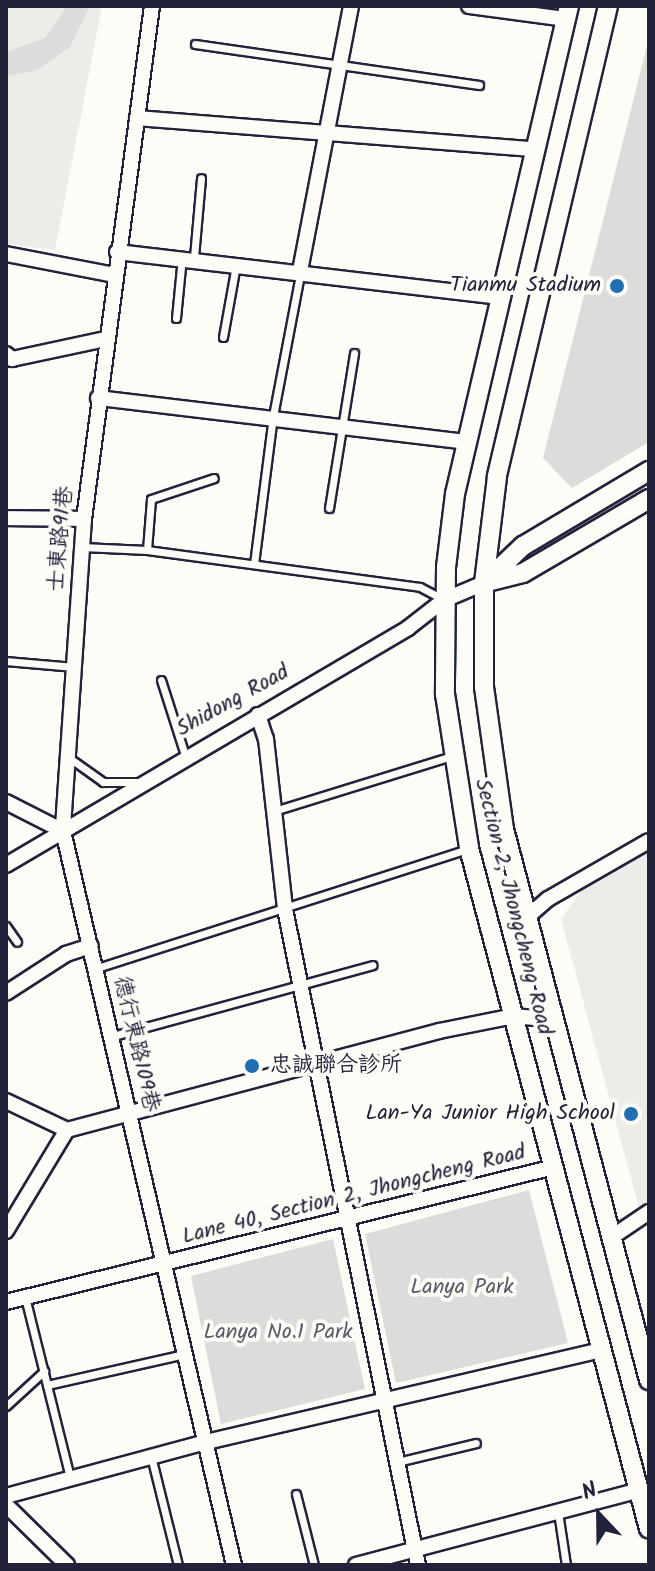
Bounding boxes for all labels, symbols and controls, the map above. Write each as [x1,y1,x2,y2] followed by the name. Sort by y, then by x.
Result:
[450,273,601,299] place label: Tianmu Stadium
[608,277,626,295] marker: Tianmu Stadium
[43,485,79,593] street label: 士東路91巷
[172,659,294,743] street label: Shidong Road
[468,776,558,1038] street label: Section 2, Jhongcheng Road
[108,973,164,1115] street label: 德行東路109巷
[270,1053,402,1079] place label: 忠誠聯合診所
[241,1055,263,1077] marker: 忠誠聯合診所
[366,1101,615,1127] place label: Lan-Ya Junior High School
[622,1105,640,1123] marker: Lan-Ya Junior High School
[180,1140,528,1250] street label: Lane 40, Section 2, Jhongcheng Road
[410,1275,514,1301] park label: Lanya Park
[203,1320,353,1346] park label: Lanya No.1 Park
[577,1473,603,1511] text: N
[559,1475,639,1555] north arrow

